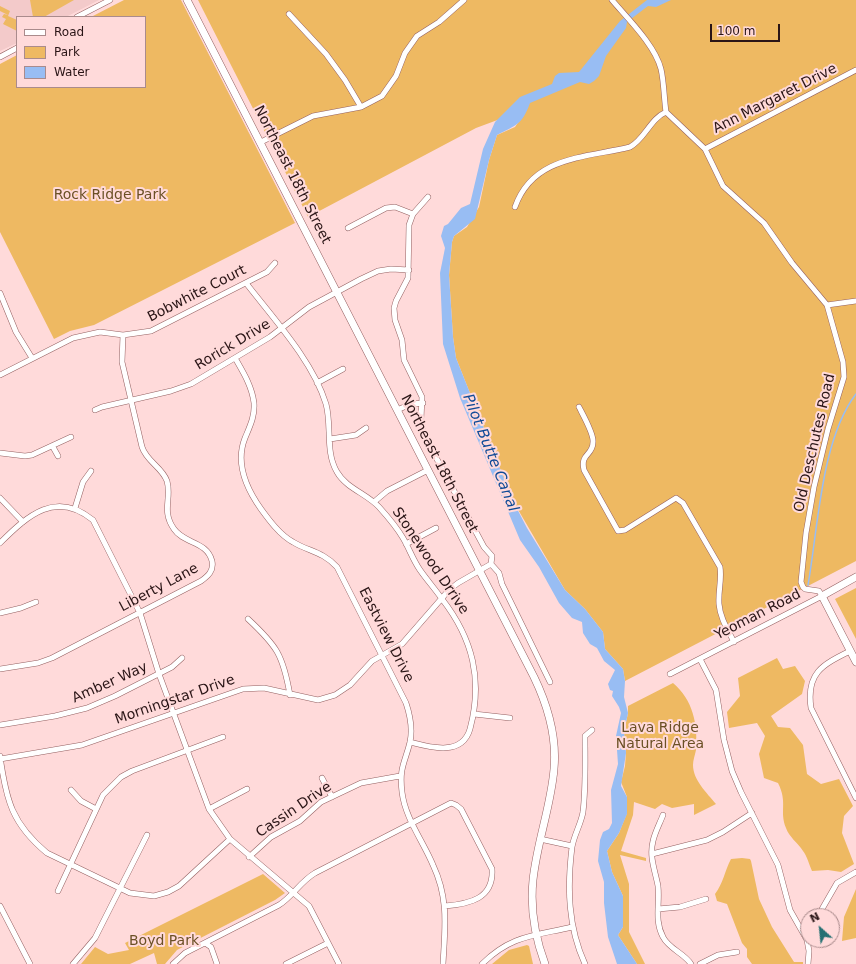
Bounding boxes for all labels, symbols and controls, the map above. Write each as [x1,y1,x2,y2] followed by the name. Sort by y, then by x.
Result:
[16,16,146,88] legend
[712,16,782,42] scale bar
[717,24,755,38] text: 100 m
[54,25,84,39] text: Road
[54,45,80,59] text: Park
[710,60,840,138] street label: Ann Margaret Drive
[54,65,89,79] text: Water
[250,103,334,247] street label: Northeast 18th Street
[54,187,166,203] park label: Rock Ridge Park
[145,262,249,326] street label: Bobwhite Court
[192,316,274,374] street label: Rorick Drive
[791,372,839,514] street label: Old Deschutes Road
[397,392,481,536] street label: Northeast 18th Street
[458,392,522,514] water label: Pilot Butte Canal
[388,504,472,618] street label: Stonewood Drrive
[117,560,201,616] street label: Liberty Lane
[355,585,417,685] street label: Eastview Drive
[712,586,804,644] street label: Yeoman Road
[70,659,150,707] street label: Amber Way
[113,672,237,728] street label: Morningstar Drive
[616,720,704,752] park label: Lava Ridge Natural Area
[253,779,335,841] street label: Cassin Drive
[800,908,840,948] north arrow
[808,910,822,926] text: N
[129,933,199,949] park label: Boyd Park

